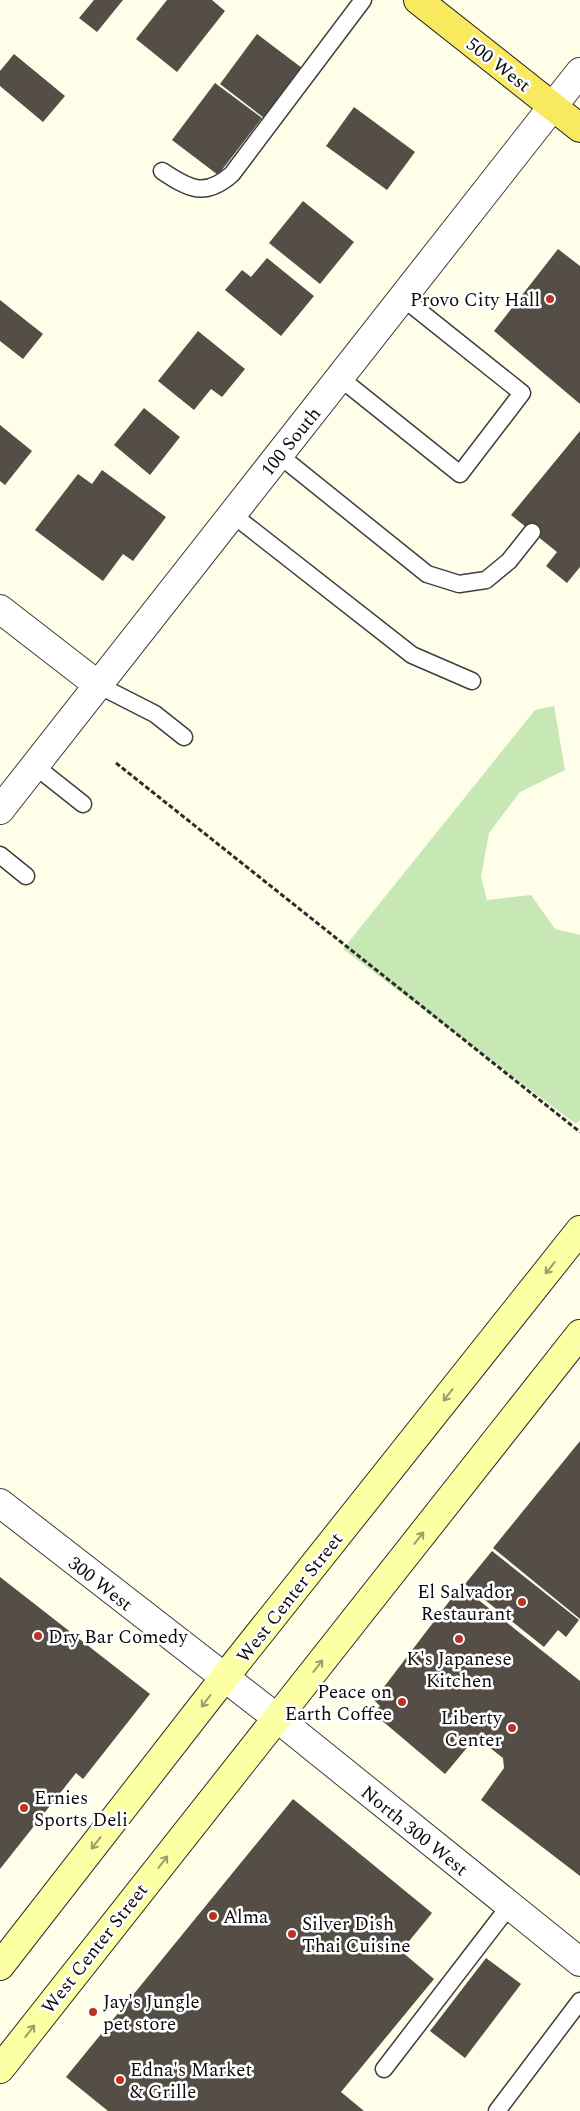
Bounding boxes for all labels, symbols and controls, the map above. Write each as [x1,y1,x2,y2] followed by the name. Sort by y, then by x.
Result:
[459,31,537,100] street label: 500 West
[410,286,540,315] place label: Provo City Hall
[544,293,556,305] marker: Provo City Hall
[254,401,328,483] street label: 100 South
[544,1261,555,1274] one-way arrow
[443,1388,454,1401] one-way arrow
[230,1526,351,1670] street label: West Center Street
[413,1532,424,1545] one-way arrow
[61,1550,139,1619] street label: 300 West
[417,1578,512,1629] place label: El Salvador Restaurant
[516,1596,528,1608] marker: El Salvador Restaurant
[48,1623,188,1652] place label: Dry Bar Comedy
[32,1630,44,1642] marker: Dry Bar Comedy
[453,1633,465,1645] marker: K's Japanese Kitchen
[406,1645,512,1696] place label: K's Japanese Kitchen
[313,1660,324,1673] one-way arrow
[285,1678,392,1729] place label: Peace on Earth Coffee
[201,1694,212,1707] one-way arrow
[396,1696,408,1708] marker: Peace on Earth Coffee
[441,1704,503,1755] place label: Liberty Center
[506,1722,518,1734] marker: Liberty Center
[354,1779,474,1884] street label: North 300 West
[34,1784,128,1835] place label: Ernies Sports Deli
[18,1802,30,1814] marker: Ernies Sports Deli
[91,1836,101,1850] one-way arrow
[157,1855,168,1868] one-way arrow
[35,1877,156,2021] street label: West Center Street
[223,1903,269,1932] place label: Alma
[207,1910,219,1922] marker: Alma
[302,1910,411,1961] place label: Silver Dish Thai Cuisine
[286,1928,298,1940] marker: Silver Dish Thai Cuisine
[103,1988,200,2039] place label: Jay's Jungle pet store
[87,2006,99,2018] marker: Jay's Jungle pet store
[24,2024,35,2037] one-way arrow
[130,2056,252,2107] place label: Edna's Market & Grille
[114,2074,126,2086] marker: Edna's Market & Grille

